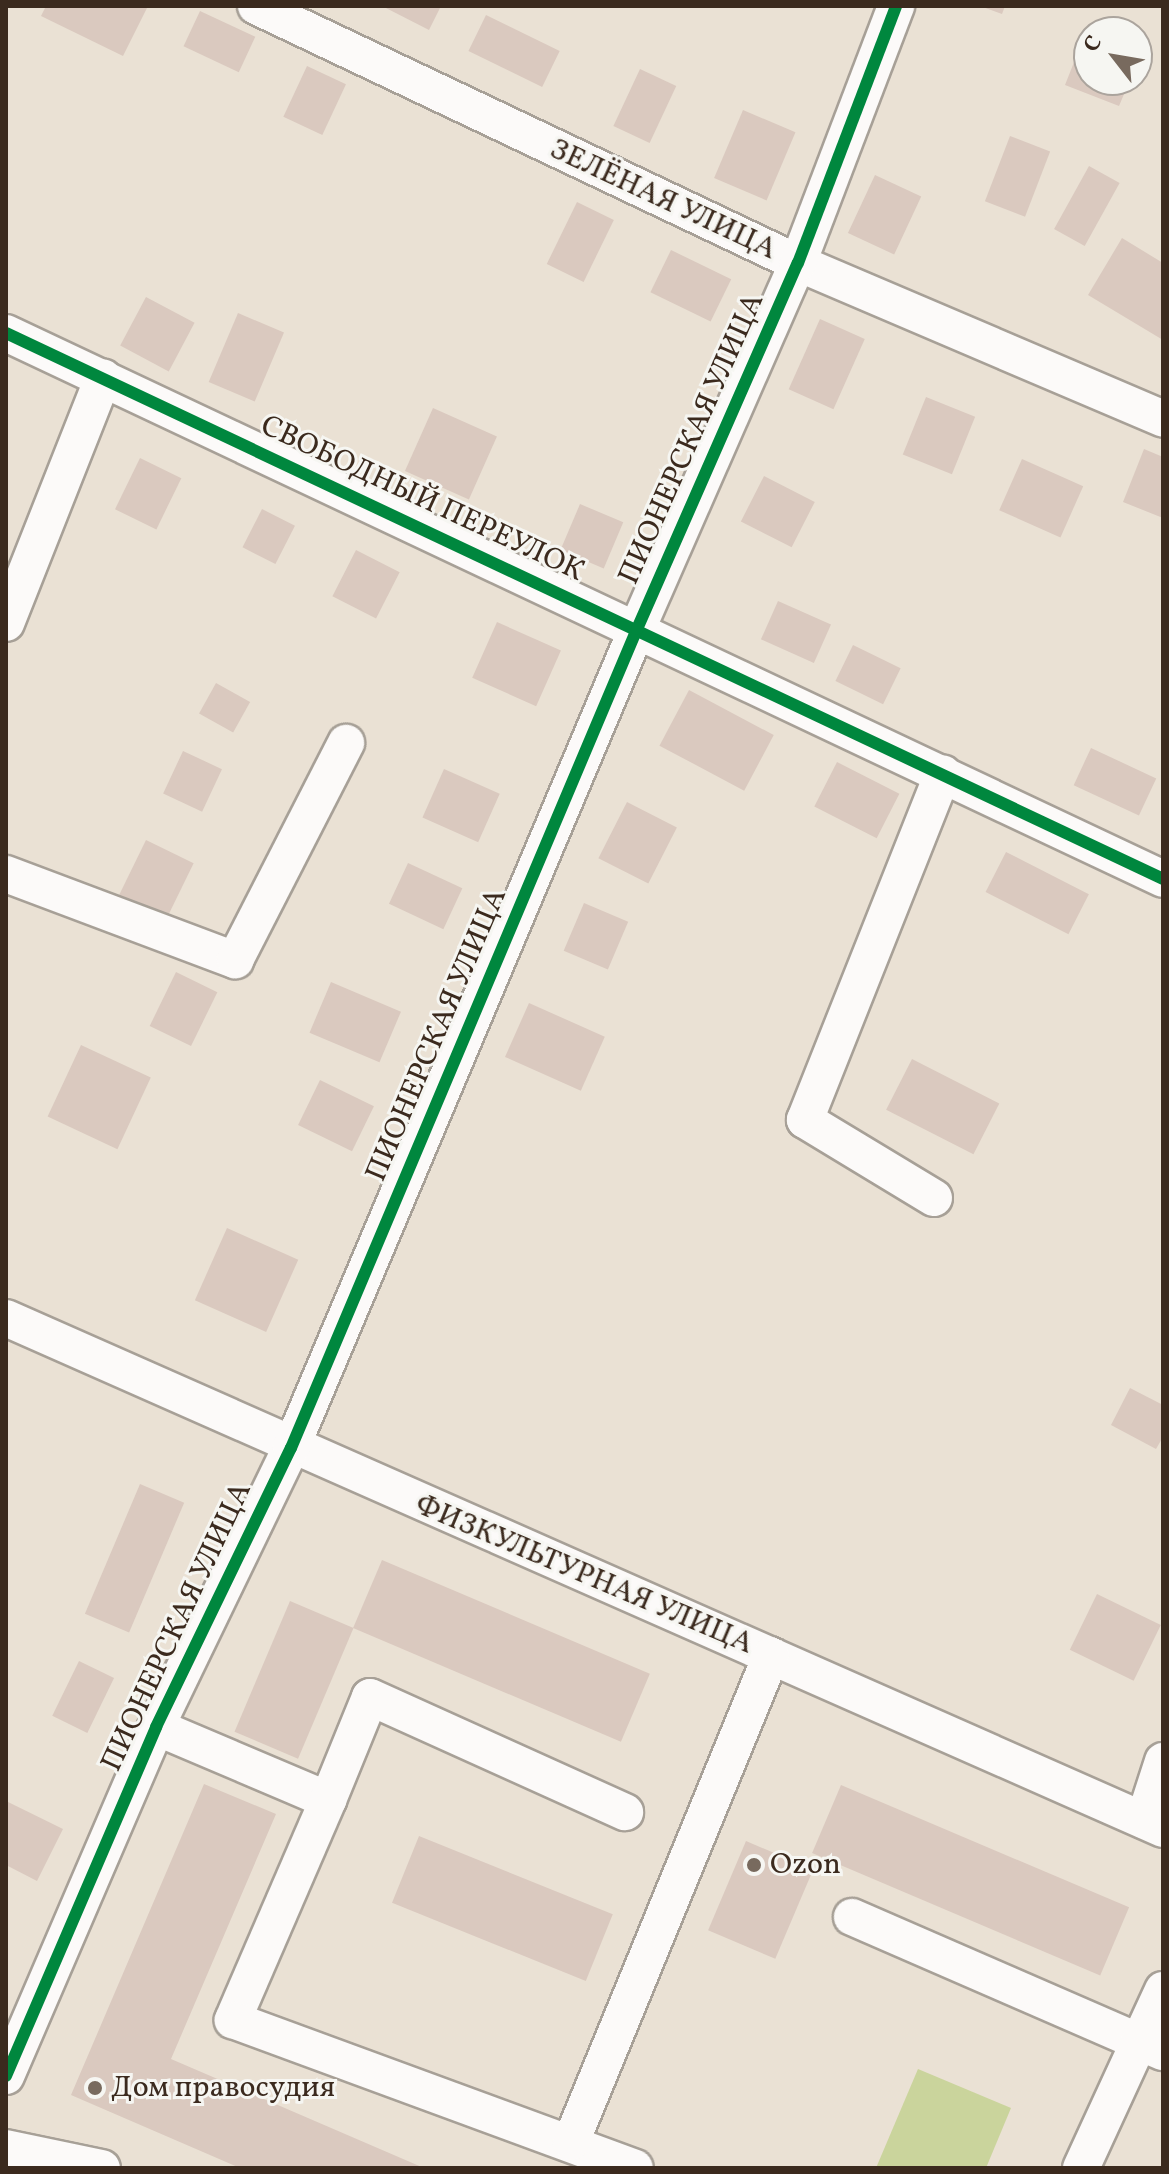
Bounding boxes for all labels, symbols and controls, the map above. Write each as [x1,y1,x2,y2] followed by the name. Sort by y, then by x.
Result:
[1073,16,1153,96] north arrow
[1077,30,1111,58] text: С
[544,132,782,268] street label: ЗЕЛЁНАЯ УЛИЦА
[612,288,772,590] street label: ПИОНЕРСКАЯ УЛИЦА
[255,408,589,590] street label: СВОБОДНЫЙ ПЕРЕУЛОК
[359,883,515,1187] street label: ПИОНЕРСКАЯ УЛИЦА
[94,1477,260,1777] street label: ПИОНЕРСКАЯ УЛИЦА
[410,1487,758,1663] street label: ФИЗКУЛЬТУРНАЯ УЛИЦА
[770,1847,841,1883] place label: Ozon
[745,1856,763,1874] marker: Ozon
[111,2070,335,2106] place label: Дом правосудия
[86,2079,104,2097] marker: Дом правосудия

